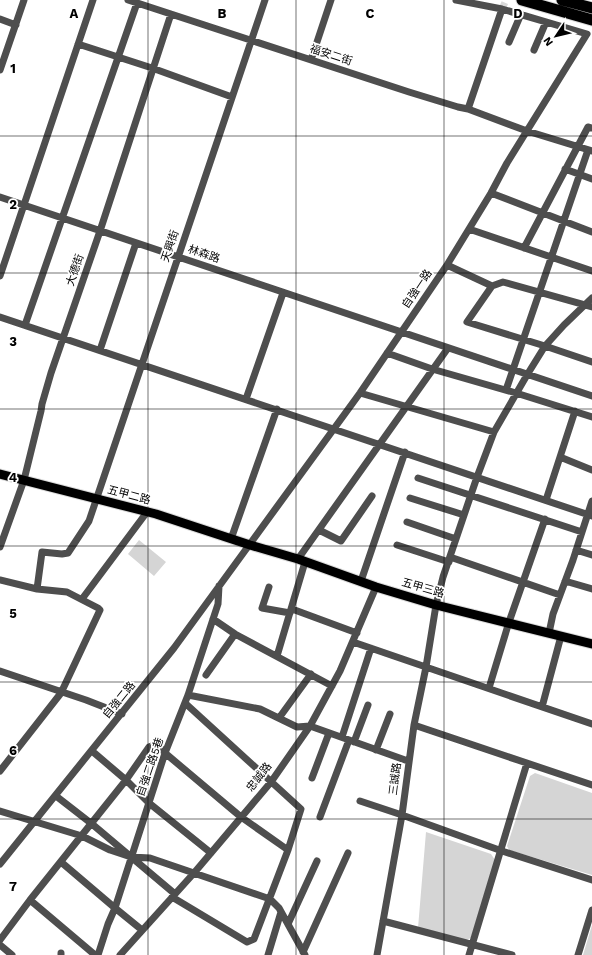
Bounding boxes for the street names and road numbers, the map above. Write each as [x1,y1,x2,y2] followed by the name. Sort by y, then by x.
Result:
[308,42,354,68] street label: 福安二街
[158,228,182,264] street label: 天興街
[186,242,222,266] street label: 林森路
[63,252,87,288] street label: 大德街
[399,267,435,311] street label: 自強一路
[106,483,152,507] street label: 五甲二路
[400,576,446,600] street label: 五甲三路
[100,679,138,721] street label: 自強二路
[134,736,166,798] street label: 自強二路5巷
[244,760,274,794] street label: 忠誠路
[387,762,403,796] street label: 三誠路

